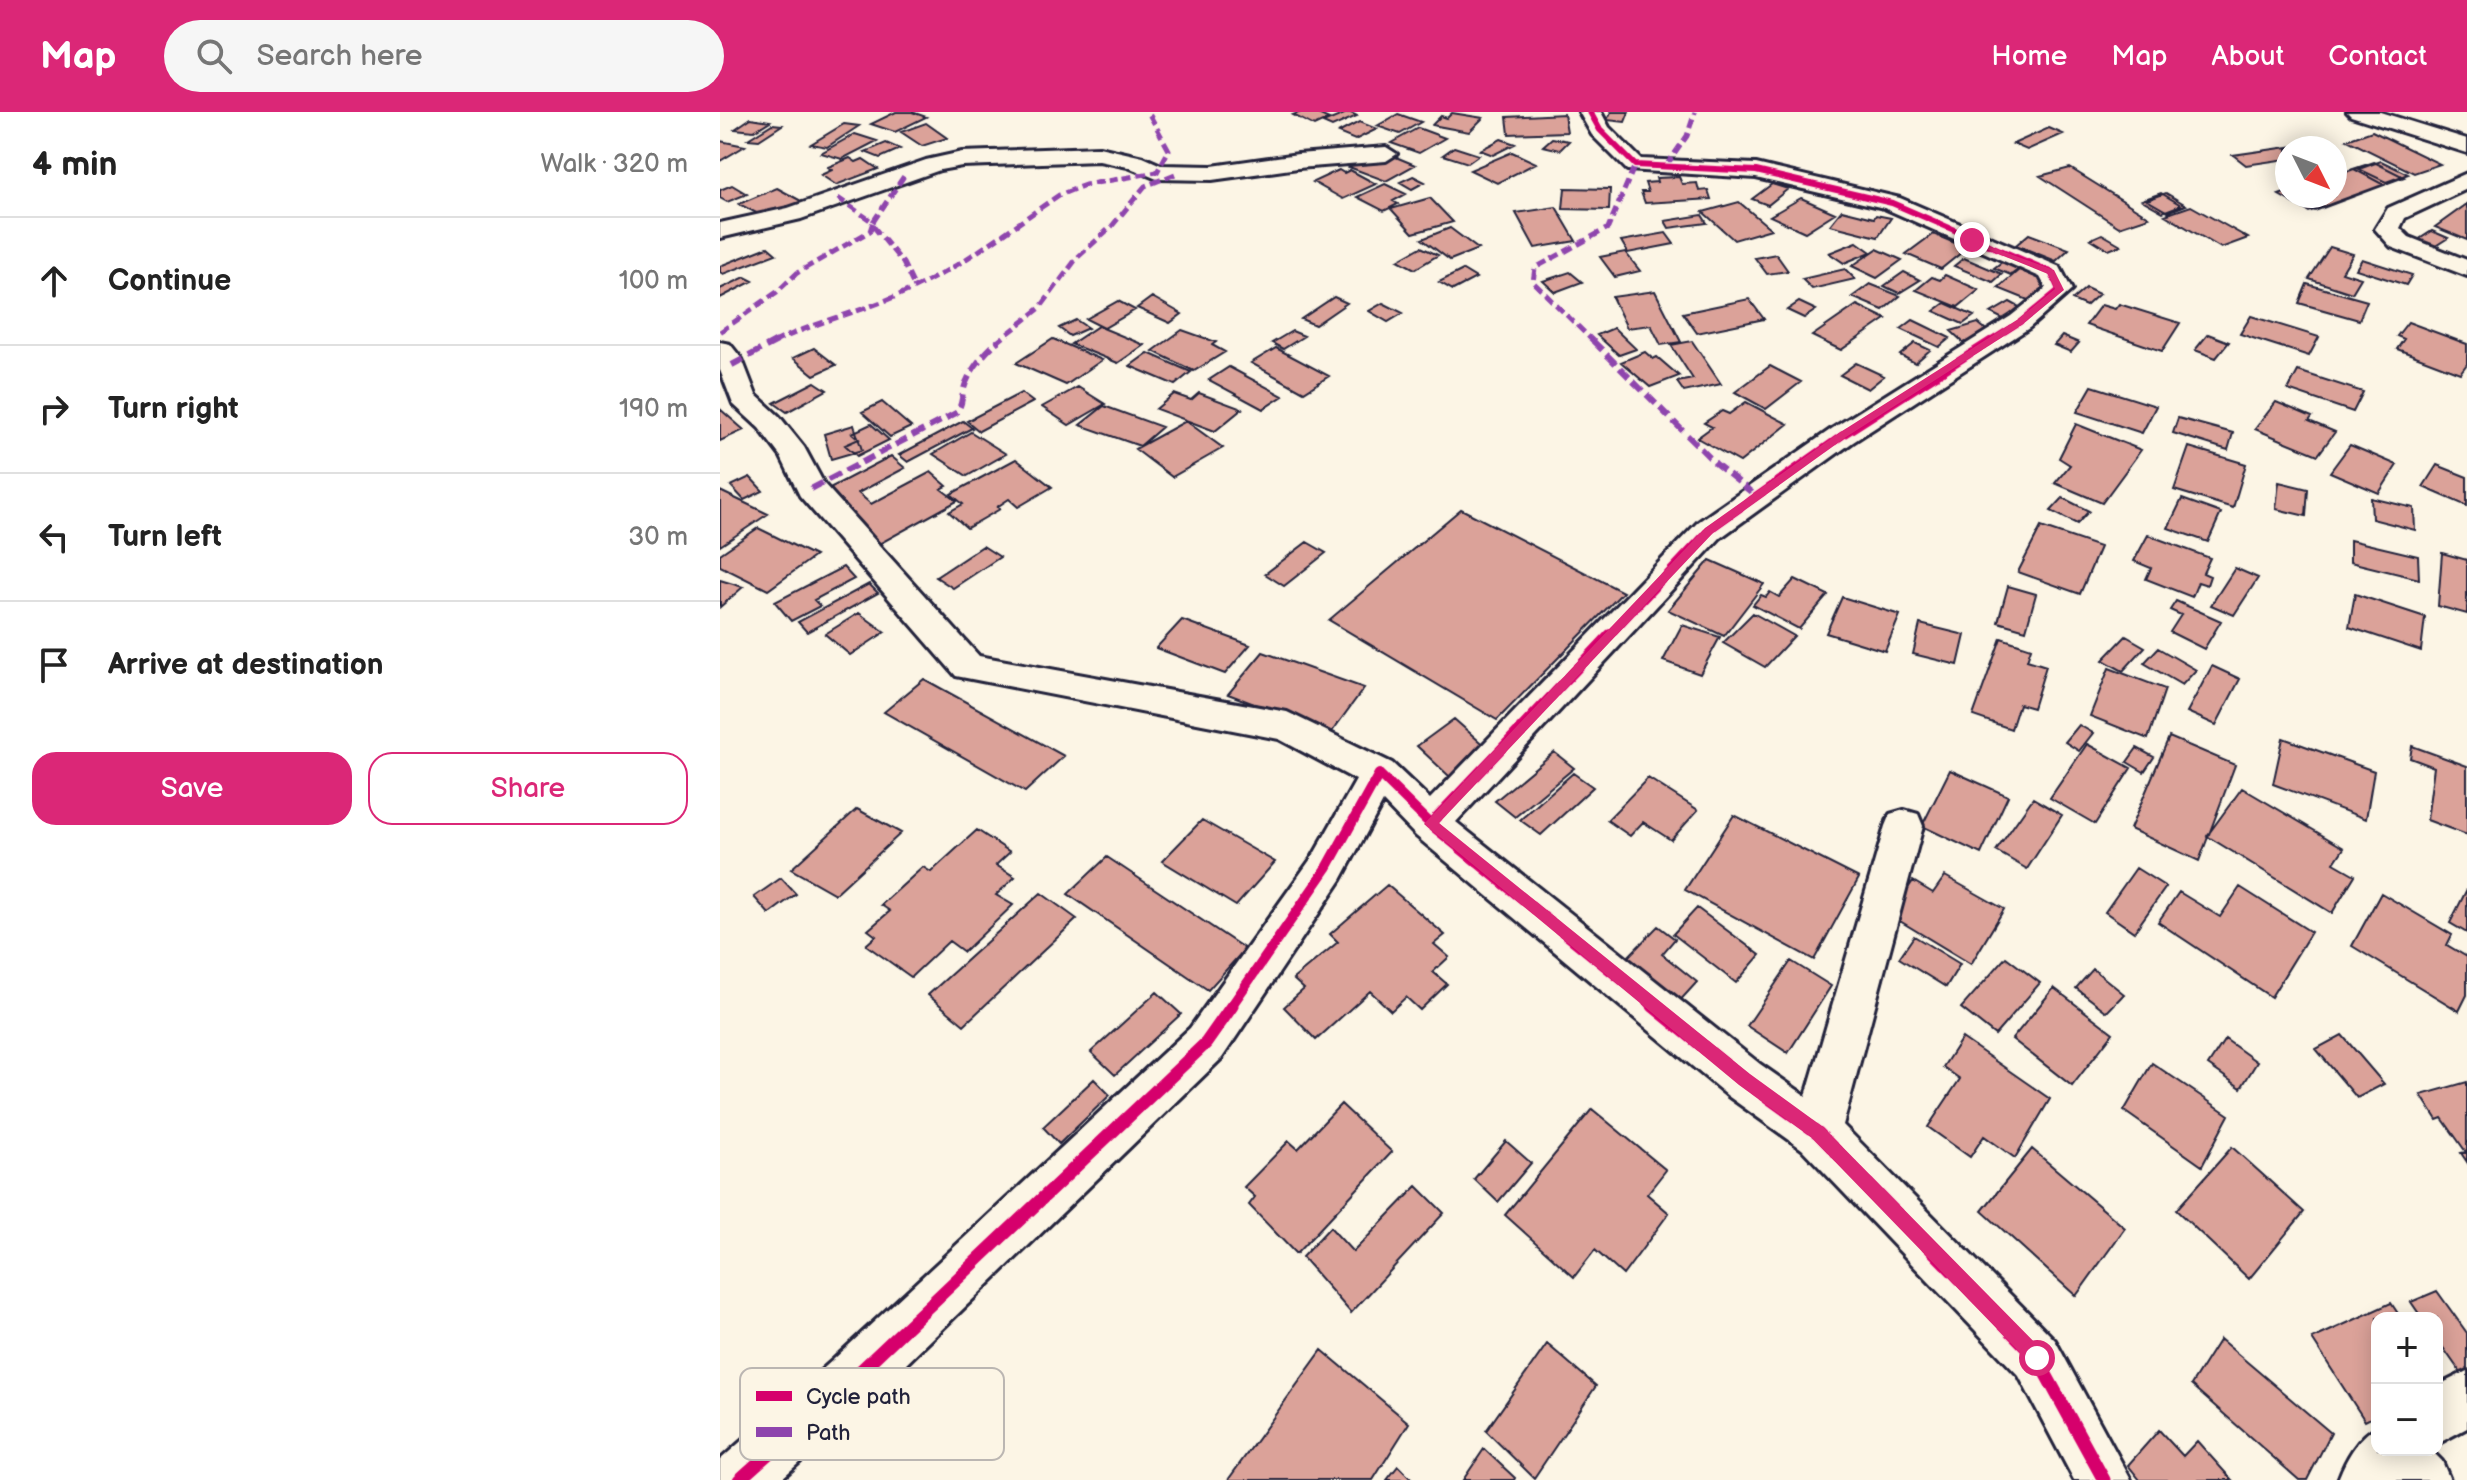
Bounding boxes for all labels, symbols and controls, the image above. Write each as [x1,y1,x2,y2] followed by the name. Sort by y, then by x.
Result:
[164,20,724,92] search box
[40,34,116,79] text: Map
[192,34,236,78] icon: search
[256,38,423,74] text: Search here
[1991,40,2067,73] text: Home
[2111,40,2168,73] text: Map
[2212,40,2284,73] text: About
[2328,40,2427,73] text: Contact
[2275,136,2347,208] north arrow
[32,144,118,185] text: 4 min
[540,149,688,180] text: Walk · 320 m
[1954,222,1990,258] route end
[32,259,76,303] icon: ahead
[108,263,231,299] text: Continue
[619,266,688,297] text: 100 m
[32,387,76,431] icon: right
[108,391,239,427] text: Turn right
[619,394,688,425] text: 190 m
[32,515,76,559] icon: left
[108,519,222,555] text: Turn left
[628,522,688,553] text: 30 m
[32,643,76,687] icon: arrive
[108,647,384,683] text: Arrive at destination
[32,752,352,825] button: Save
[368,752,688,825] button: Share
[2371,1312,2443,1456] map controls
[2371,1312,2443,1384] button: +
[2019,1340,2055,1376] route start
[740,1368,1004,1460] legend
[806,1384,911,1411] text: Cycle path
[2371,1384,2443,1456] button: −
[806,1420,850,1447] text: Path

